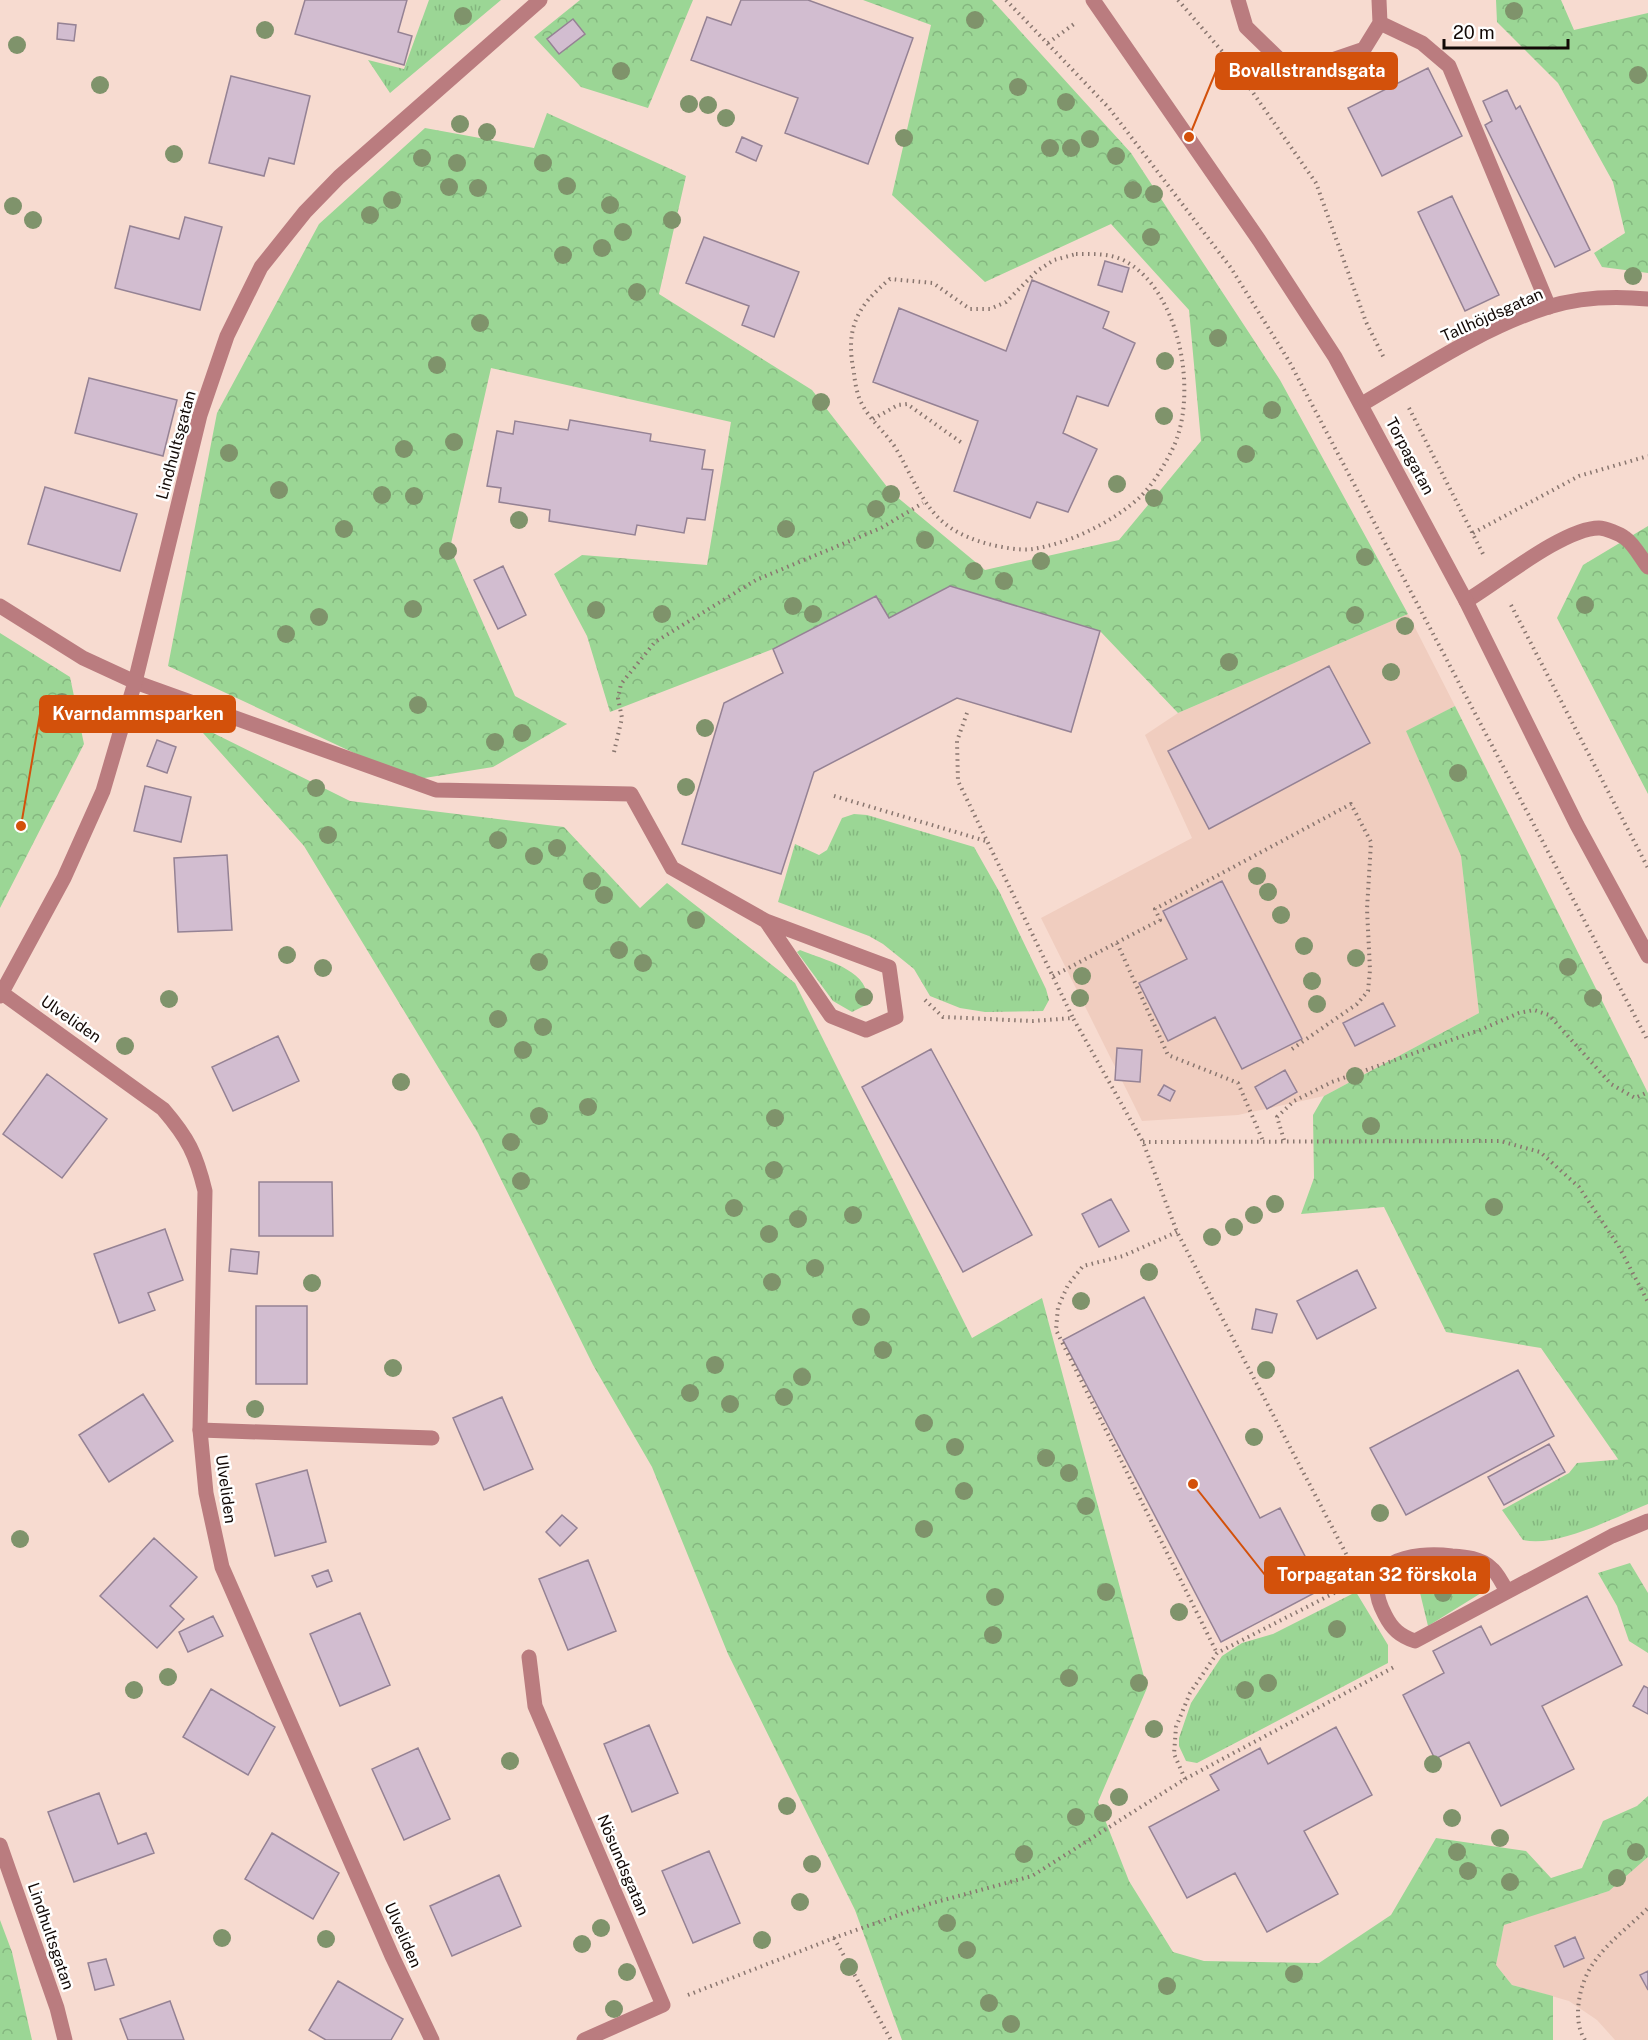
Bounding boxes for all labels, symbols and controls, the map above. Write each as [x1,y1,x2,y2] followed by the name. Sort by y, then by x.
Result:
[1444,12,1568,50] scale bar
[1453,22,1495,43] text: 20 m
[1216,53,1397,89] callout: Bovallstrandsgata
[1228,60,1386,81] text: Bovallstrandsgata
[1438,284,1546,346] street label: Tallhöjdsgatan
[152,389,200,501] street label: Lindhultsgatan
[1382,414,1438,498] street label: Torpagatan
[40,696,235,732] callout: Kvarndammsparken
[52,703,224,724] text: Kvarndammsparken
[37,991,105,1047] street label: Ulveliden
[212,1453,240,1525] street label: Ulveliden
[1265,1557,1489,1593] callout: Torpagatan 32 förskola
[1277,1564,1477,1585] text: Torpagatan 32 förskola
[593,1812,653,1918] street label: Nösundsgatan
[24,1880,78,1992] street label: Lindhultsgatan
[380,1899,426,1971] street label: Ulveliden

